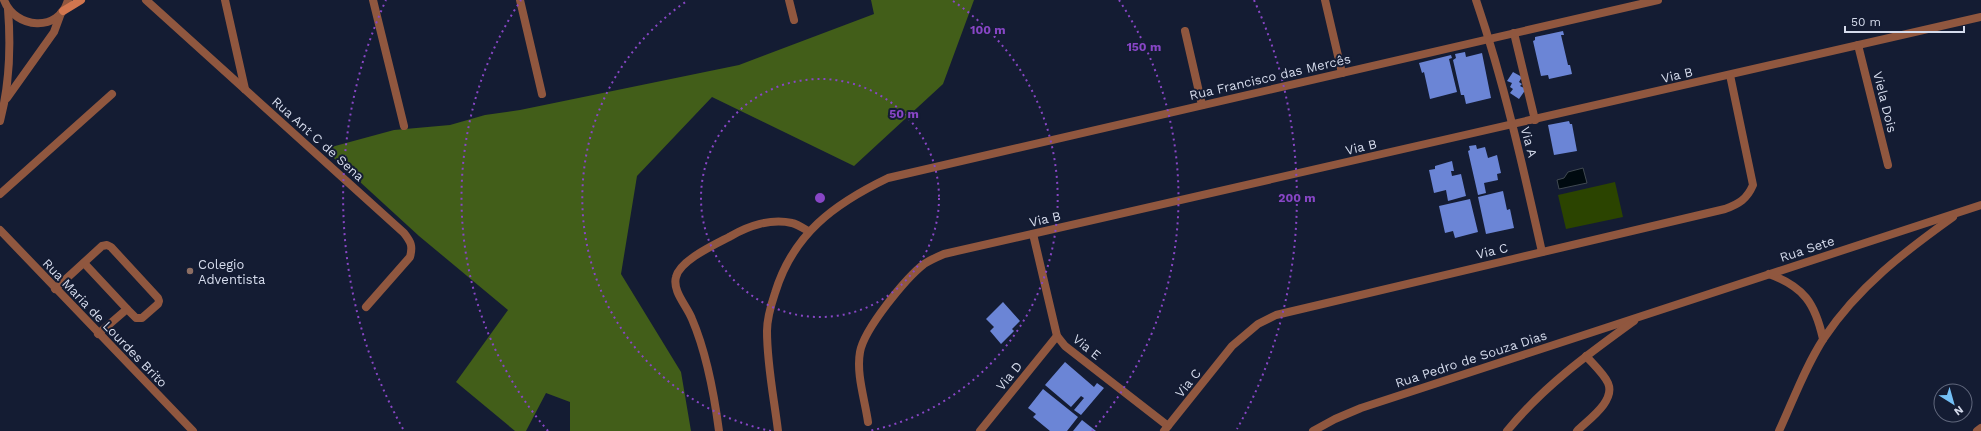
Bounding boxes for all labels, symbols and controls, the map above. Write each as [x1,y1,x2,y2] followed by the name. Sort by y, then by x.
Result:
[1845,8,1964,34] scale bar
[1851,15,1881,29] text: 50 m
[970,23,1006,37] text: 100 m
[1127,40,1161,54] text: 150 m
[1188,51,1352,103] street label: Rua Francisco das Mercês
[1660,64,1694,86] street label: Via B
[1870,70,1900,134] street label: Viela Dois
[269,94,368,185] street label: Rua Ant C de Sena
[889,107,919,121] text: 50 m
[1518,125,1540,160] street label: Via A
[1344,136,1378,158] street label: Via B
[813,191,827,205] centre of rings
[1278,191,1316,205] text: 200 m
[1028,208,1062,230] street label: Via B
[1778,233,1836,265] street label: Rua Sete
[1475,240,1509,262] street label: Via C
[40,256,171,390] street label: Rua Maria de Lourdes Brito
[198,257,266,287] place label: Colegio Adventista
[185,266,195,276] marker: Colegio Adventista
[1393,327,1549,391] street label: Rua Pedro de Souza Dias
[1070,331,1104,363] street label: Via E
[993,359,1025,393] street label: Via D
[1172,366,1204,400] street label: Via C
[1933,383,1973,423] north arrow
[1952,403,1966,418] text: N

